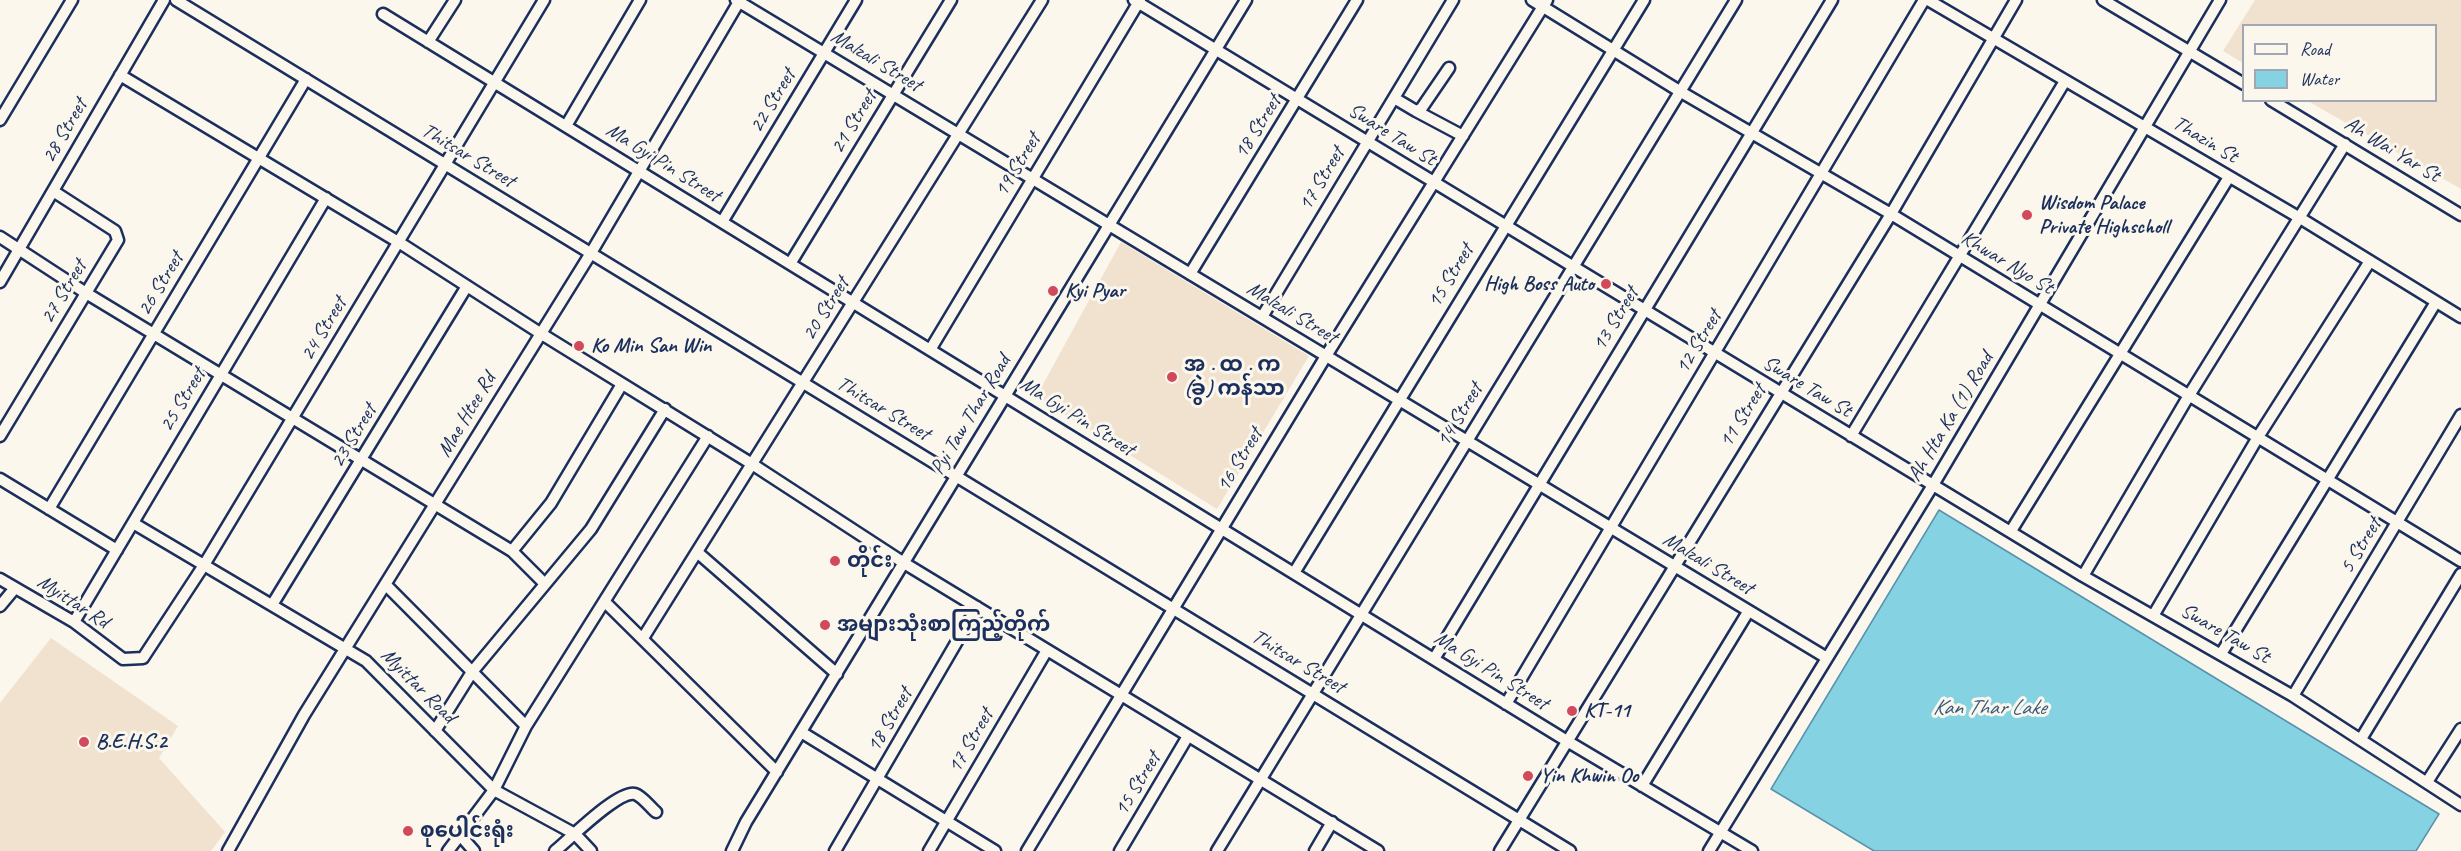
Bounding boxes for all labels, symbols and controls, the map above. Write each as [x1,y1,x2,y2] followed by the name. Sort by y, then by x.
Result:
[826,24,926,98] street label: Malzali Street
[2242,24,2437,102] legend
[2300,38,2330,60] text: Road
[744,65,802,137] street label: 22 Street
[2300,68,2339,90] text: Water
[825,86,883,158] street label: 21 Street
[1229,91,1287,163] street label: 18 Street
[37,95,93,167] street label: 28 Street
[1343,98,1441,172] street label: Sware Taw St
[2168,111,2242,169] street label: Thazin St
[2340,112,2444,188] street label: Ah Wai Yar St
[417,118,519,194] street label: Thitsar Street
[601,118,725,208] street label: Ma Gyi Pin Street
[989,129,1047,201] street label: 19 Street
[1293,143,1351,215] street label: 17 Street
[2039,190,2169,240] place label: Wisdom Palace Private Highscholl
[2020,208,2034,222] marker: Wisdom Palace Private Highscholl
[1956,226,2058,300] street label: Khwar Nyo St
[1422,240,1480,312] street label: 15 Street
[132,248,190,320] street label: 26 Street
[35,256,93,328] street label: 27 Street
[1484,271,1594,297] place label: High Boss Auto
[797,273,855,345] street label: 20 Street
[1242,276,1342,350] street label: Malzali Street
[1599,277,1613,291] marker: High Boss Auto
[1065,278,1125,304] place label: Kyi Pyar
[1587,283,1645,355] street label: 13 Street
[1046,284,1060,298] marker: Kyi Pyar
[295,293,353,365] street label: 24 Street
[1670,306,1728,378] street label: 12 Street
[591,333,711,359] place label: Ko Min San Win
[572,339,586,353] marker: Ko Min San Win
[1903,348,1999,486] street label: Ah Hta Ka (1) Road
[925,351,1017,479] street label: Pyi Taw Thar Road
[1758,351,1856,423] street label: Sware Taw St
[1184,352,1285,402] place label: အ . ထ . က (ခွဲ) ကန်သာ
[154,364,212,436] street label: 25 Street
[432,368,502,462] street label: Mae Htee Rd
[1165,370,1179,384] marker: အ . ထ . က (ခွဲ) ကန်သာ
[832,371,934,447] street label: Thitsar Street
[1015,372,1139,462] street label: Ma Gyi Pin Street
[1431,379,1489,451] street label: 14 Street
[1714,380,1772,452] street label: 11 Street
[325,400,383,472] street label: 23 Street
[1211,424,1269,496] street label: 16 Street
[2335,514,2387,578] street label: 5 Street
[1658,527,1758,601] street label: Malzali Street
[847,548,892,574] place label: တိုင်း
[828,554,842,568] marker: တိုင်း
[32,570,114,634] street label: Myittar Rd
[2176,598,2274,670] street label: Sware Taw St
[837,612,1050,638] place label: အများသုံးစာကြည့်တိုက်
[818,618,832,632] marker: အများသုံးစာကြည့်တိုက်
[1247,624,1349,700] street label: Thitsar Street
[1429,626,1553,716] street label: Ma Gyi Pin Street
[375,643,461,729] street label: Myittar Road
[862,684,918,756] street label: 18 Street
[1933,695,2045,721] water label: Kan Thar Lake
[1584,698,1630,724] place label: KT-11
[1565,704,1579,718] marker: KT-11
[943,705,999,777] street label: 17 Street
[96,729,167,755] place label: B.E.H.S.2
[77,735,91,749] marker: B.E.H.S.2
[1109,748,1167,820] street label: 15 Street
[1540,763,1638,789] place label: Yin Khwin Oo
[1521,769,1535,783] marker: Yin Khwin Oo
[420,818,514,844] place label: စုပေါင်းရုံး
[401,824,415,838] marker: စုပေါင်းရုံး

